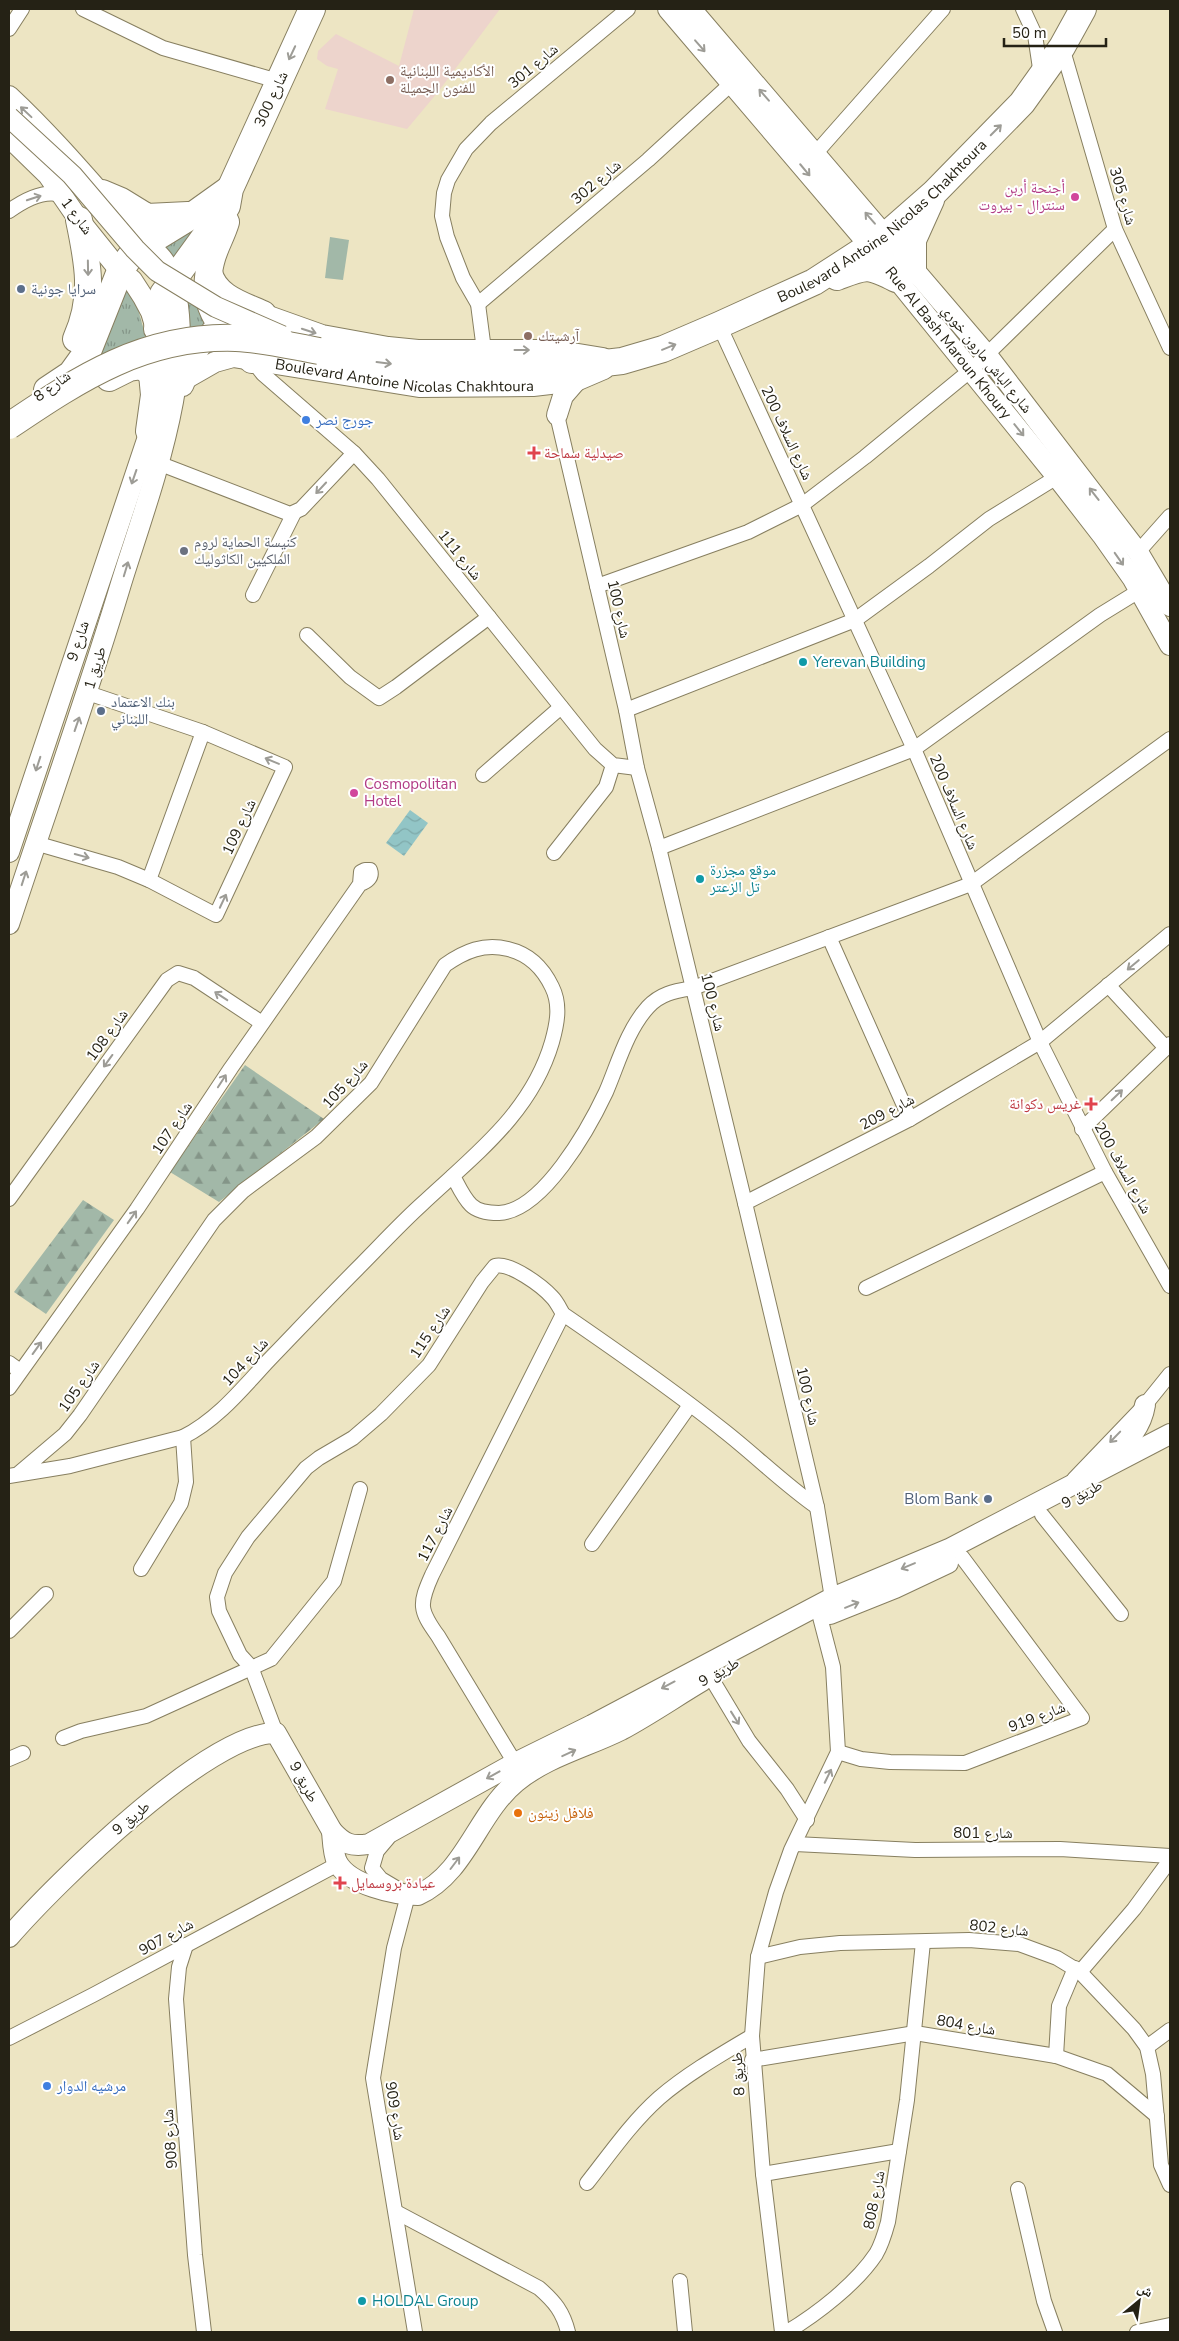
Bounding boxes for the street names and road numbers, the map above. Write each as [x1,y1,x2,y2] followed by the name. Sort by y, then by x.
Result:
[504,39,562,93] street label: شارع 301
[249,68,293,130] street label: شارع 300
[774,135,991,307] street label: Boulevard Antoine Nicolas Chakhtoura
[567,155,625,209] street label: شارع 302
[1105,165,1141,227] street label: شارع 305
[57,193,98,239] street label: شارع 1
[881,262,1016,423] street label: Rue Al Bash Maroun Khoury
[936,301,1037,419] street label: شارع الباش مارون خوري
[274,354,534,397] street label: Boulevard Antoine Nicolas Chakhtoura
[29,366,75,406] street label: شارع 8
[756,383,818,483] street label: 200 شارع السلاف
[434,526,487,584] street label: شارع 111
[603,578,635,640] street label: شارع 100
[62,618,94,664] street label: شارع 9
[79,644,111,692] street label: طريق 1
[925,751,983,853] street label: 200 شارع السلاف
[217,796,261,858] street label: شارع 109
[696,971,730,1033] street label: شارع 100
[81,1005,133,1065] street label: شارع 108
[318,1055,372,1113] street label: شارع 105
[856,1089,918,1135] street label: شارع 209
[147,1098,197,1158] street label: شارع 107
[1090,1119,1156,1217] street label: 200 شارع السلاف
[405,1302,455,1362] street label: شارع 115
[217,1333,273,1391] street label: شارع 104
[54,1356,104,1416] street label: شارع 105
[792,1365,824,1427] street label: شارع 100
[1058,1475,1106,1513] street label: 9 طريق
[413,1503,457,1565] street label: شارع 117
[695,1653,743,1691] street label: 9 طريق
[1006,1697,1068,1737] street label: شارع 919
[285,1758,323,1806] street label: 9 طريق
[108,1796,154,1840] street label: طريق 9
[953,1823,1013,1843] street label: شارع 801
[135,1914,197,1960] street label: شارع 907
[968,1915,1030,1941] street label: شارع 802
[935,2010,997,2040] street label: شارع 804
[726,2051,749,2096] street label: طريق 8
[380,2080,410,2142] street label: شارع 909
[158,2109,182,2169] street label: شارع 908
[859,2169,890,2231] street label: شارع 808

